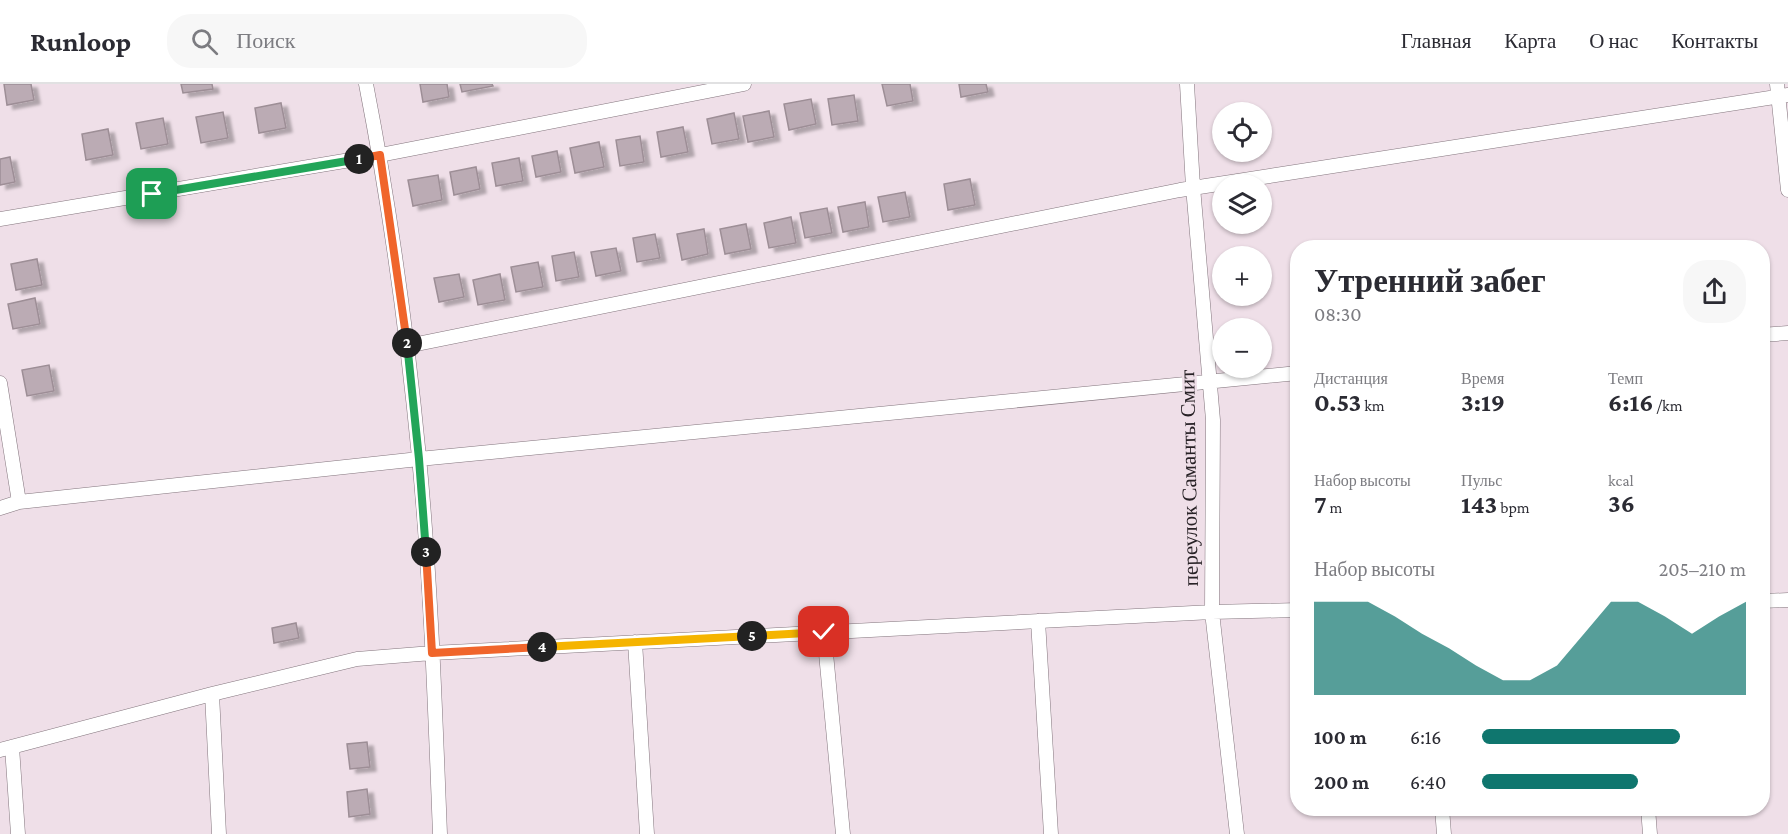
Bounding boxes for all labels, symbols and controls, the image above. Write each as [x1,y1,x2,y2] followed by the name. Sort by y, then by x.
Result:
[167,14,587,68] search box
[188,25,221,58] icon: search
[30,26,131,57] text: Runloop
[236,28,295,53] text: Поиск
[1401,29,1471,53] text: Главная
[1504,29,1556,53] text: Карта
[1589,29,1638,53] text: О нас
[1671,29,1758,53] text: Контакты
[1212,102,1272,378] map controls
[1212,102,1272,162] button: locate
[344,144,374,174] pin: 1
[356,150,362,167] text: 1
[126,168,177,219] pin
[1212,174,1272,234] button: layers
[135,177,168,210] icon: arrive
[1212,246,1272,306] button: +
[1683,260,1746,323] button: share
[1314,262,1546,299] text: Утренний забег
[1314,303,1361,325] text: 08:30
[1212,318,1272,378] button: −
[392,328,422,358] pin: 2
[403,334,411,351] text: 2
[1175,370,1203,586] street label: переулок Саманты Смит
[1314,370,1388,387] text: Дистанция
[1461,370,1504,387] text: Время
[1608,370,1643,387] text: Темп
[1314,388,1361,417] text: 0.53
[1461,388,1505,417] text: 3:19
[1608,388,1653,417] text: 6:16
[1361,397,1385,414] text: km
[1653,397,1683,414] text: /km
[1314,472,1411,489] text: Набор высоты
[1461,472,1502,489] text: Пульс
[1608,472,1634,489] text: kcal
[1608,489,1635,518] text: 36
[1314,490,1327,519] text: 7
[1461,490,1497,519] text: 143
[1327,499,1342,516] text: m
[1497,499,1530,516] text: bpm
[411,537,441,567] pin: 3
[422,543,430,560] text: 3
[1314,558,1435,580] text: Набор высоты
[1659,558,1746,580] text: 205–210 m
[798,606,849,657] pin
[807,615,840,648] icon: check
[737,621,767,651] pin: 5
[748,627,756,644] text: 5
[527,632,557,662] pin: 4
[538,638,546,655] text: 4
[1314,726,1367,748] text: 100 m
[1410,726,1442,748] text: 6:16
[1314,771,1369,793] text: 200 m
[1410,771,1446,793] text: 6:40

